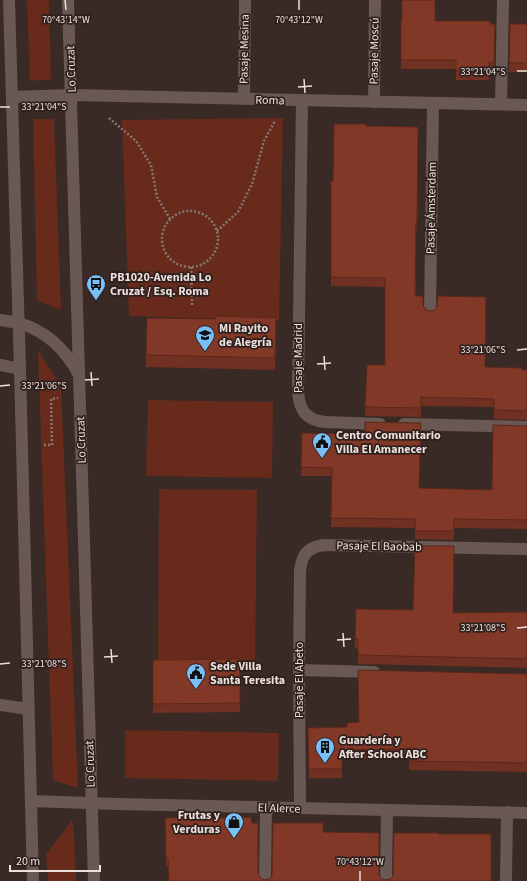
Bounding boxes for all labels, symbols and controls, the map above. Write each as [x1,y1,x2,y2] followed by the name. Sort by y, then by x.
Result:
[42,13,90,27] text: 70°43'14"W
[275,13,323,27] text: 70°43'12"W
[235,14,254,84] street label: Pasaje Mesina
[365,17,384,85] street label: Pasaje Moscú
[62,45,81,93] street label: Lo Cruzat
[460,65,506,79] text: 33°21'04"S
[255,92,285,109] street label: Roma
[21,100,67,114] text: 33°21'04"S
[422,162,441,254] street label: Pasaje Ámsterdam
[110,269,212,300] place label: PB1020-Avenida Lo Cruzat / Esq. Roma
[85,273,107,301] bus stop icon: PB1020-Avenida Lo Cruzat / Esq. Roma
[219,320,272,351] place label: Mi Rayito de Alegría
[290,323,307,393] street label: Pasaje Madrid
[194,324,216,352] school or university icon: Mi Rayito de Alegría
[460,343,506,357] text: 33°21'06"S
[21,379,67,393] text: 33°21'06"S
[72,416,91,464] street label: Lo Cruzat
[335,427,441,458] place label: Centro Comunitario Villa El Amanecer
[311,431,333,459] public building icon: Centro Comunitario Villa El Amanecer
[336,537,422,556] street label: Pasaje El Baobab
[460,621,506,635] text: 33°21'08"S
[291,642,308,718] street label: Pasaje El Abeto
[21,657,67,671] text: 33°21'08"S
[210,658,285,689] place label: Sede Villa Santa Teresita
[185,662,207,690] public building icon: Sede Villa Santa Teresita
[338,732,427,763] place label: Guardería y After School ABC
[314,736,336,764] building icon: Guardería y After School ABC
[81,740,100,788] street label: Lo Cruzat
[257,799,301,818] street label: El Alerce
[172,807,221,838] place label: Frutas y Verduras
[223,811,245,839] shop icon: Frutas y Verduras
[10,847,100,873] scale bar
[16,853,40,870] text: 20 m
[336,855,384,869] text: 70°43'12"W

